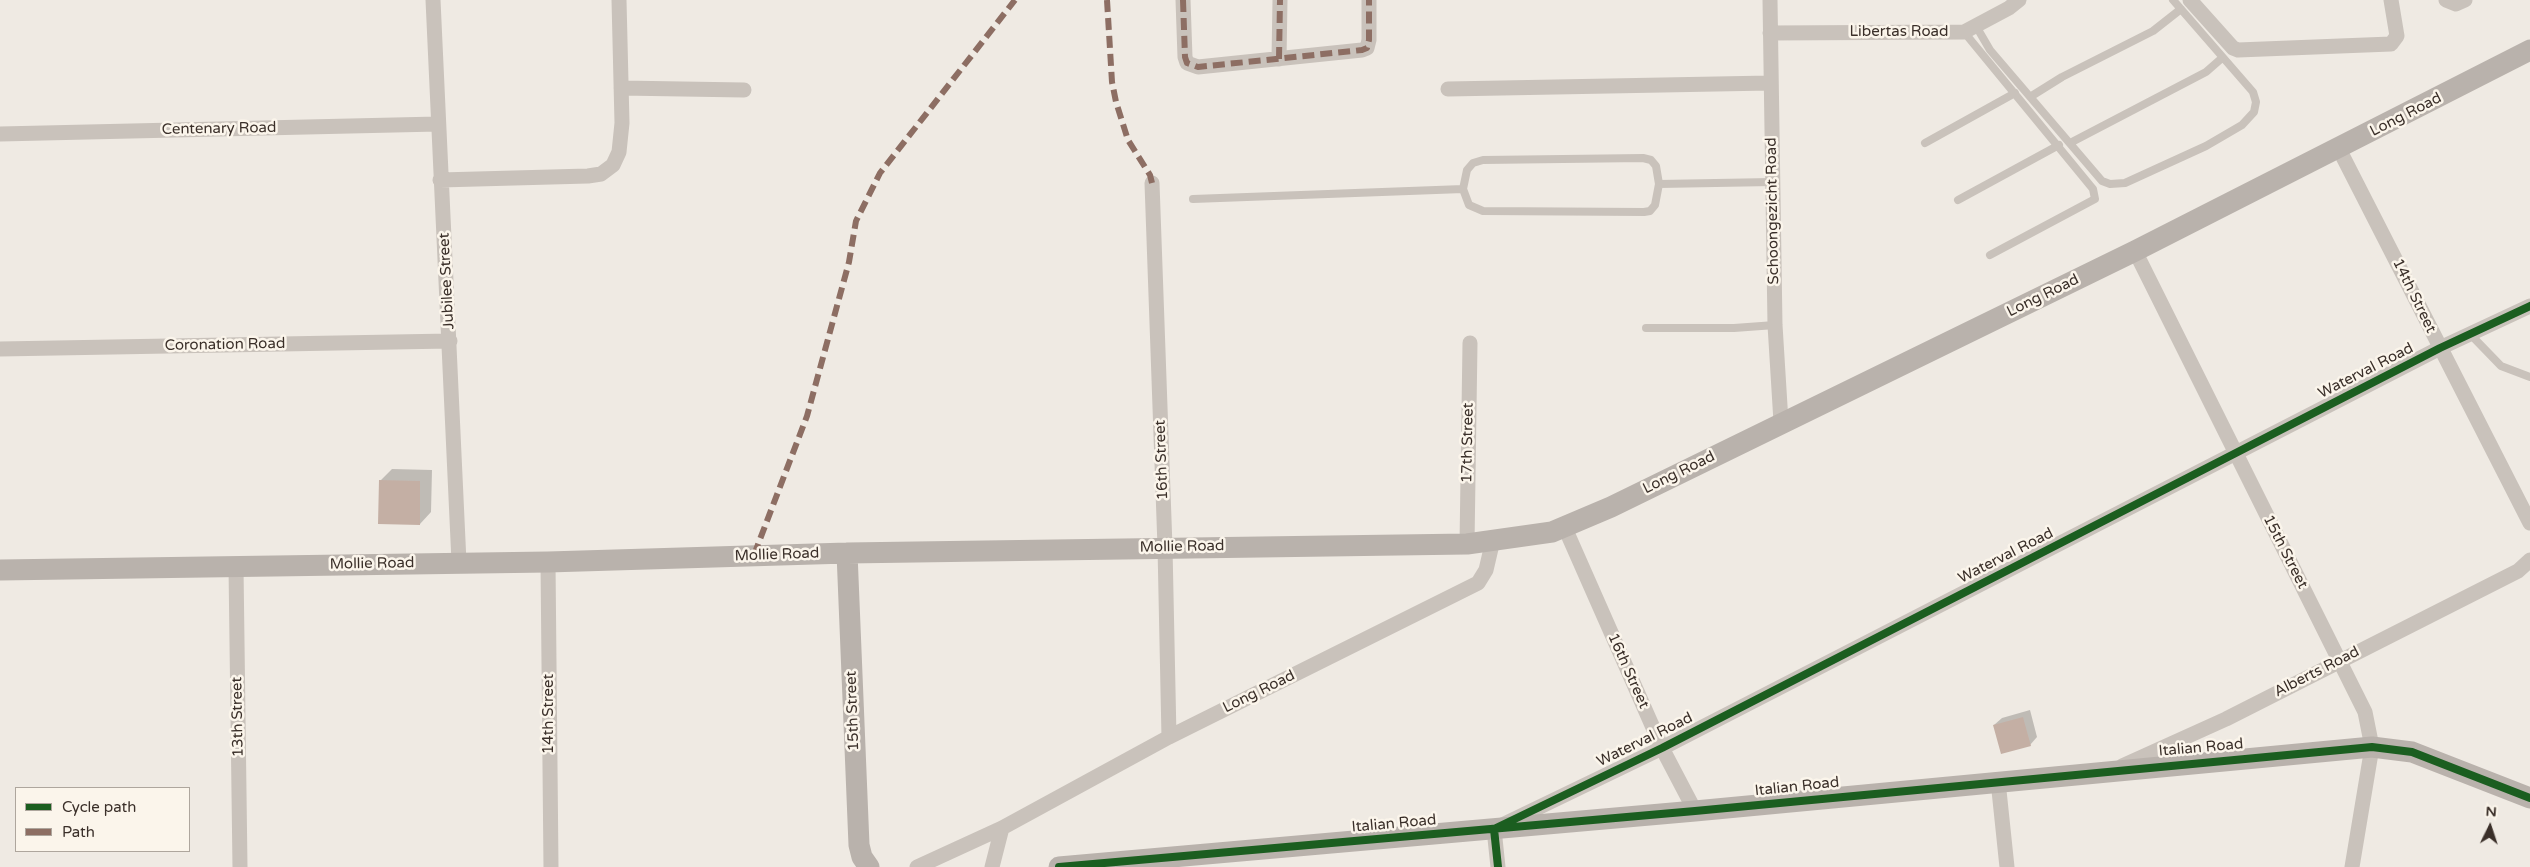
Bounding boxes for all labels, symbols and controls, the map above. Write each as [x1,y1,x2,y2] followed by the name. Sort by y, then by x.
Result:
[1849,23,1949,41] street label: Libertas Road
[2367,89,2445,141] street label: Long Road
[161,119,277,139] street label: Centenary Road
[1763,137,1783,285] street label: Schoongezicht Road
[435,232,459,330] street label: Jubilee Street
[2388,256,2440,336] street label: 14th Street
[2004,271,2082,321] street label: Long Road
[165,335,285,355] street label: Coronation Road
[2315,339,2417,403] street label: Waterval Road
[1458,403,1478,483] street label: 17th Street
[1152,419,1172,501] street label: 16th Street
[1640,448,1718,498] street label: Long Road
[2259,512,2311,592] street label: 15th Street
[1955,524,2057,588] street label: Waterval Road
[1140,537,1224,557] street label: Mollie Road
[734,545,820,565] street label: Mollie Road
[330,554,414,574] street label: Mollie Road
[1603,631,1653,711] street label: 16th Street
[2271,643,2363,701] street label: Alberts Road
[1220,667,1298,717] street label: Long Road
[843,670,863,752] street label: 15th Street
[540,674,558,754] street label: 14th Street
[228,677,248,757] street label: 13th Street
[1594,709,1696,771] street label: Waterval Road
[2158,735,2244,761] street label: Italian Road
[1754,774,1840,800] street label: Italian Road
[15,787,190,852] legend
[62,798,136,816] text: Cycle path
[2465,802,2515,852] north arrow
[2485,803,2497,820] text: N
[1351,811,1437,837] street label: Italian Road
[62,823,95,841] text: Path

